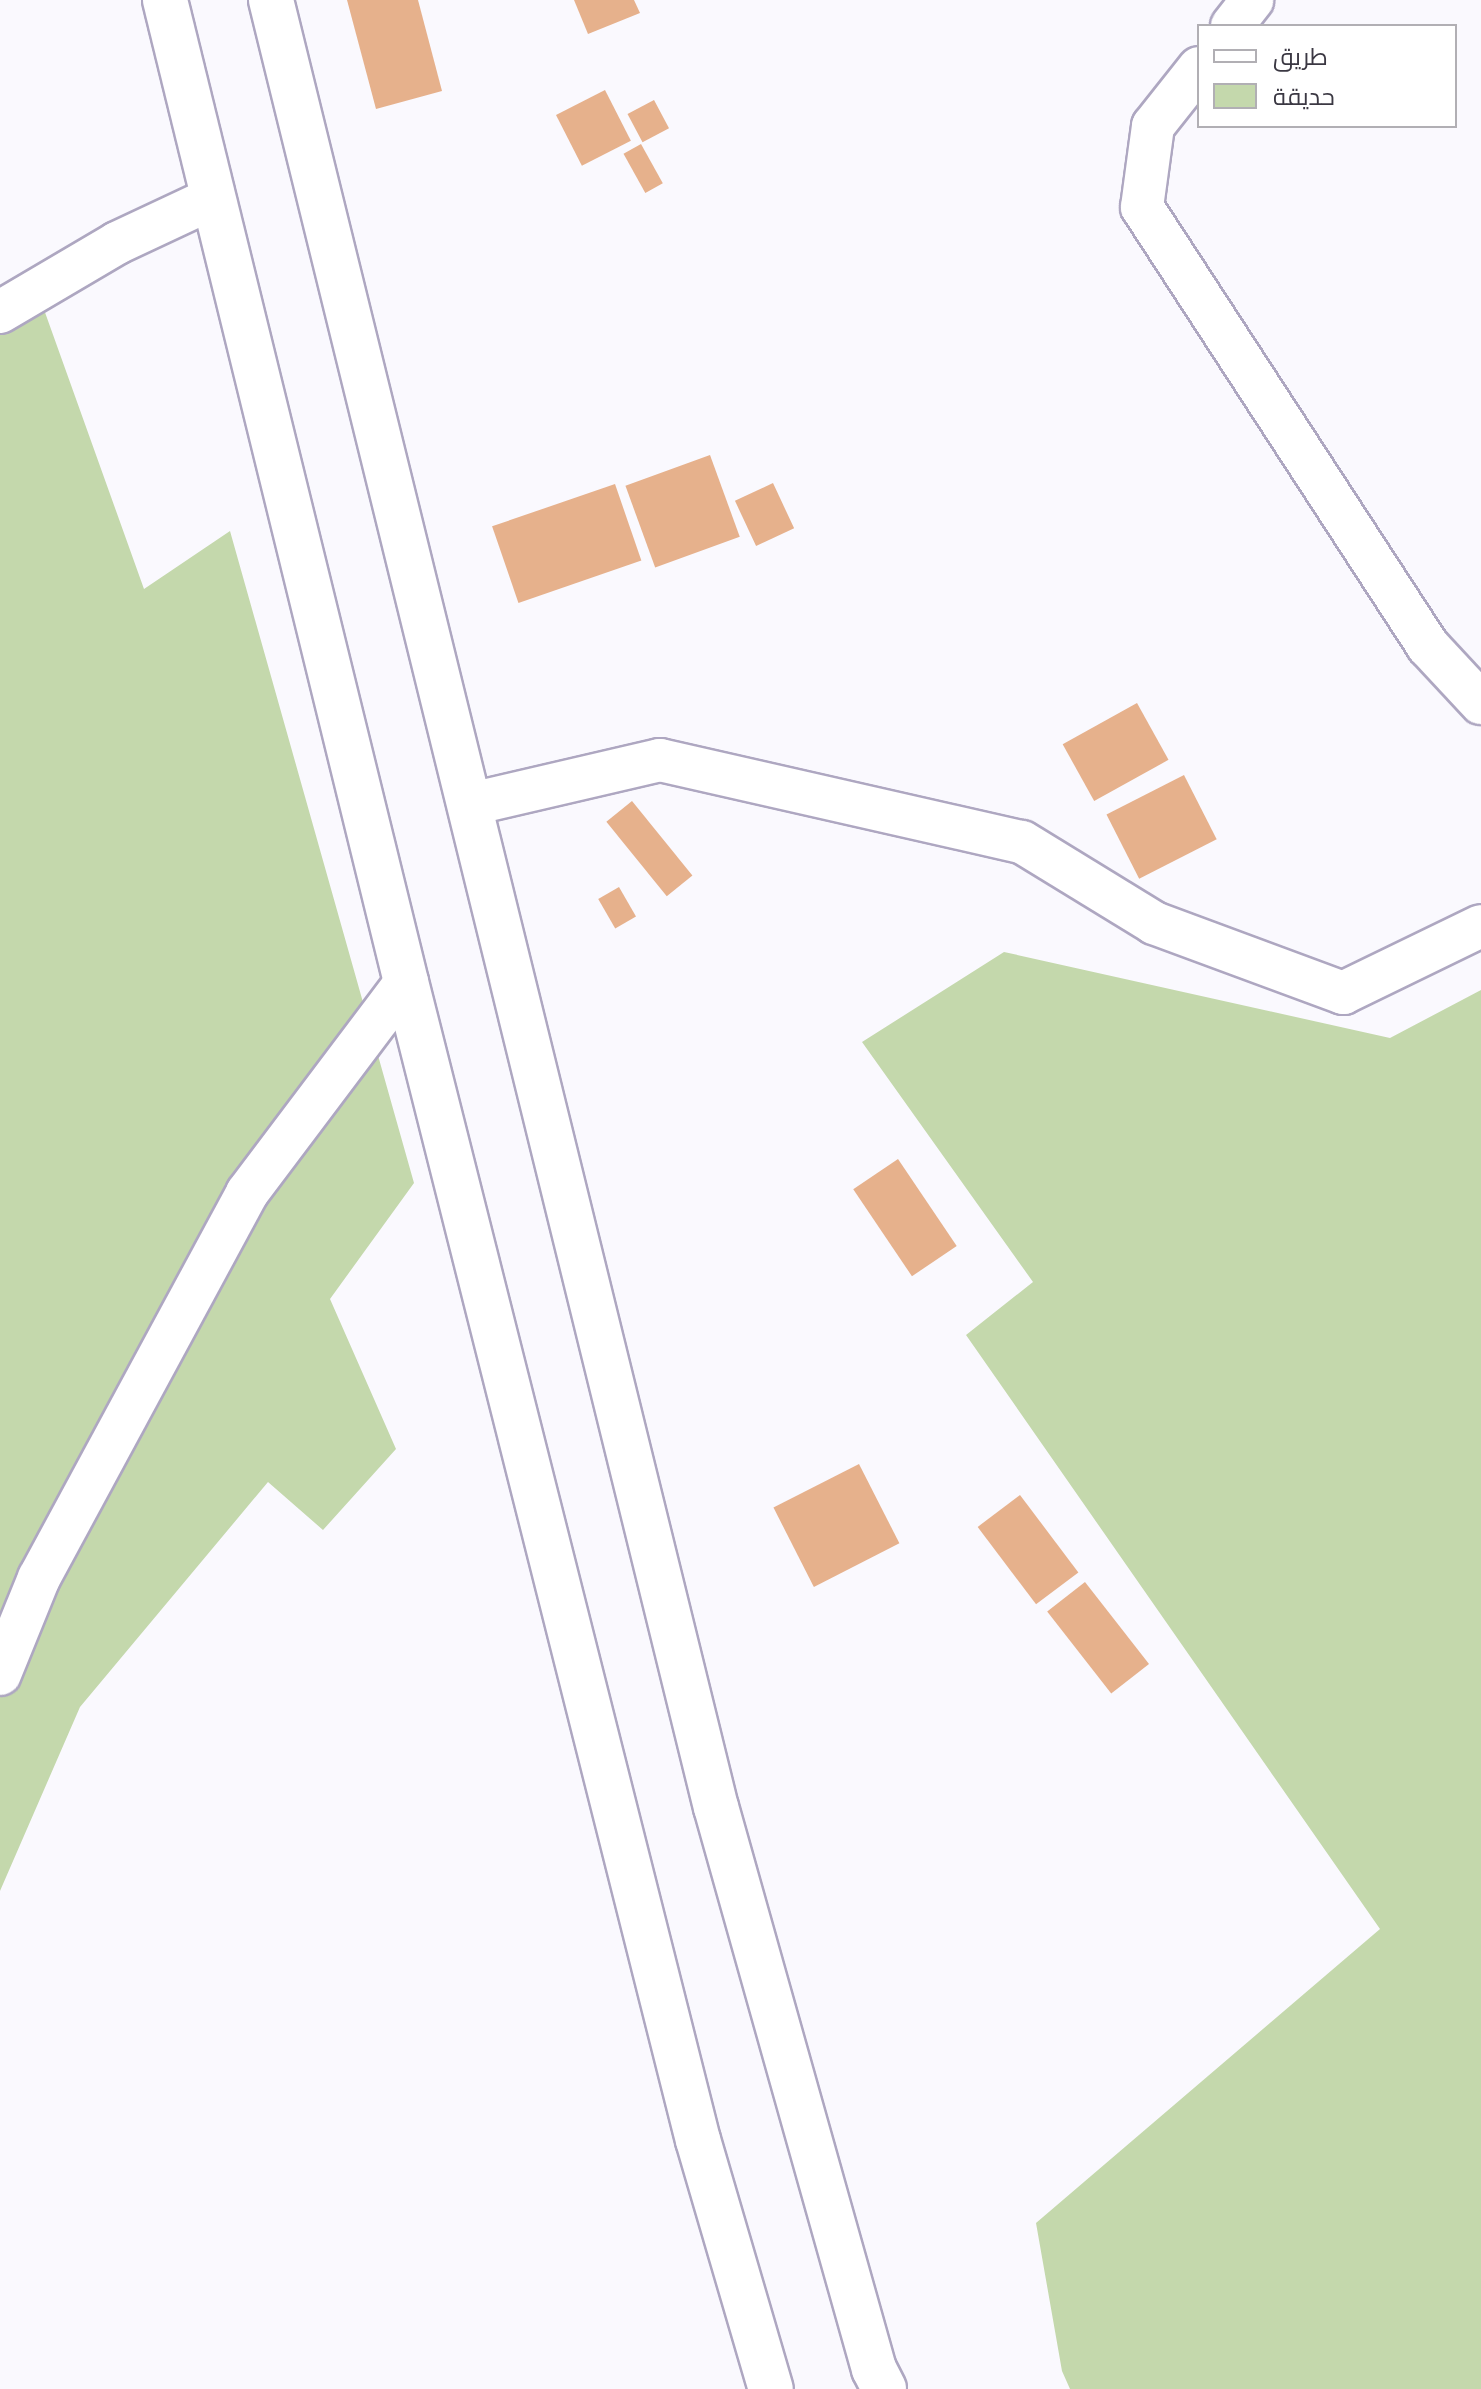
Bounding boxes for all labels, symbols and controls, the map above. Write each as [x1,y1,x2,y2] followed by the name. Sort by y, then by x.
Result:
[1197,24,1457,128] legend
[1273,42,1328,71] text: طريق
[1273,82,1335,111] text: حديقة

